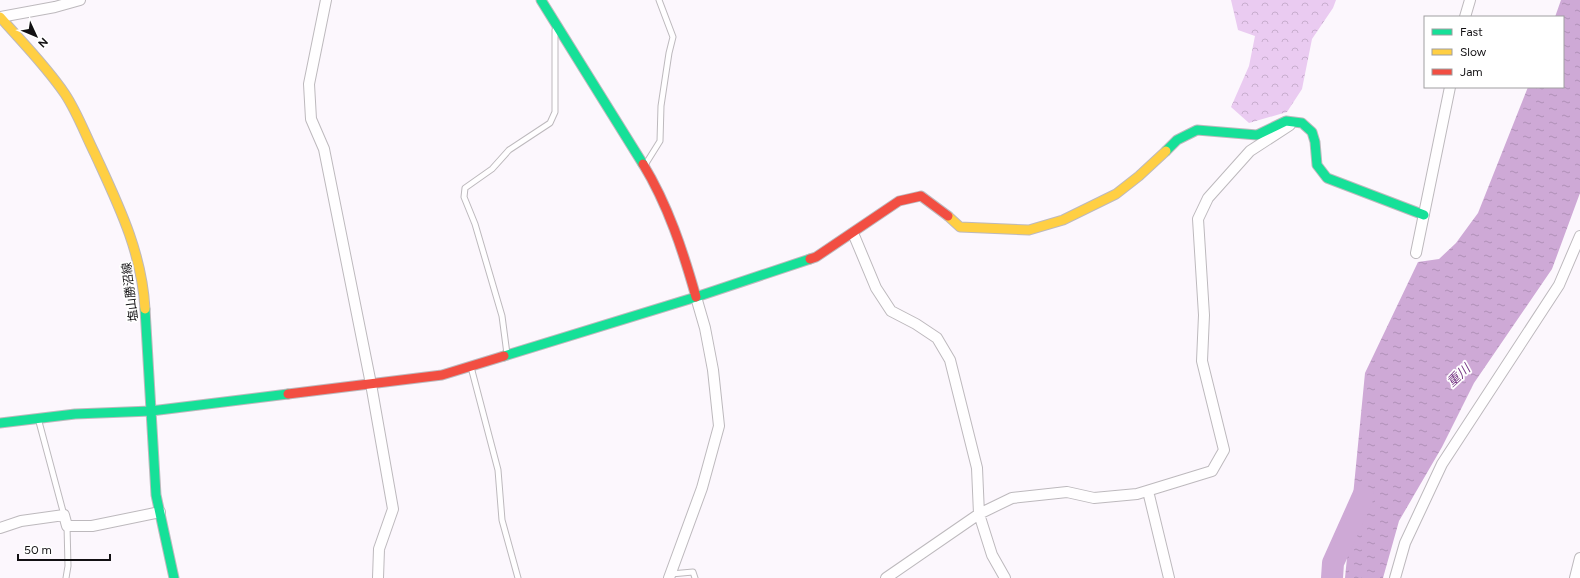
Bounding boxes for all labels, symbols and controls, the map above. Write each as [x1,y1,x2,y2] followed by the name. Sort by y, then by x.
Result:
[16,16,56,56] north arrow
[1424,16,1564,88] legend
[1460,25,1483,39] text: Fast
[35,35,50,50] text: N
[1460,45,1487,59] text: Slow
[1460,65,1483,79] text: Jam
[119,261,141,323] street label: 塩山勝沼線
[1444,360,1474,390] water label: 重川
[18,536,110,562] scale bar
[24,543,52,557] text: 50 m

